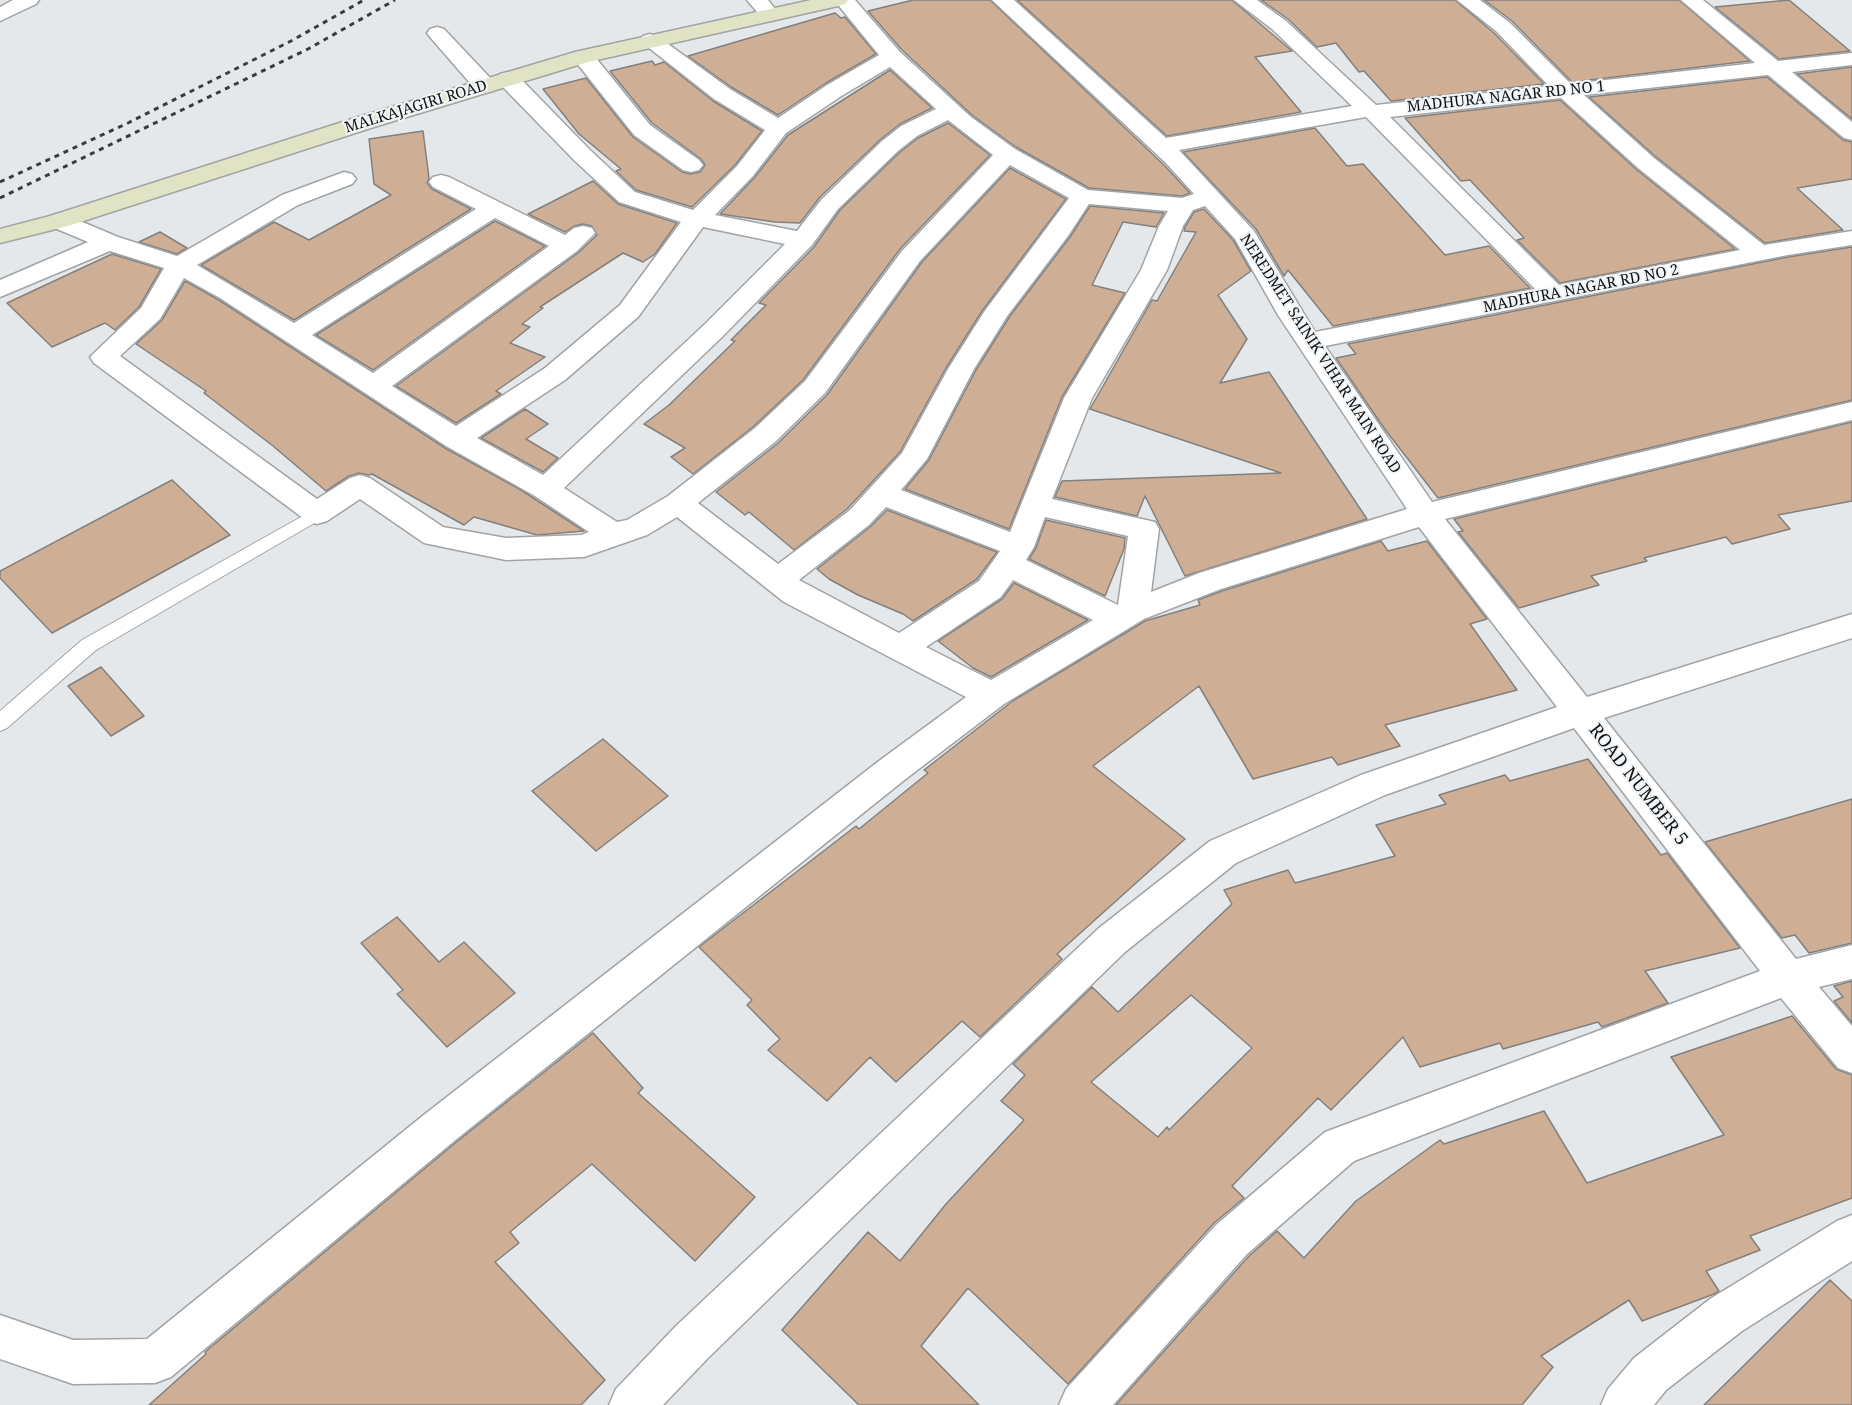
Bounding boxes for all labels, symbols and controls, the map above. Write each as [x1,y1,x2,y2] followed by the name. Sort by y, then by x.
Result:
[343,77,489,137] street label: MALKAJAGIRI ROAD
[1406,78,1606,116] street label: MADHURA NAGAR RD NO 1
[1236,231,1404,477] street label: NEREDMET SAINIK VIHAR MAIN ROAD
[1482,261,1680,317] street label: MADHURA NAGAR RD NO 2
[1584,720,1692,850] street label: ROAD NUMBER 5

